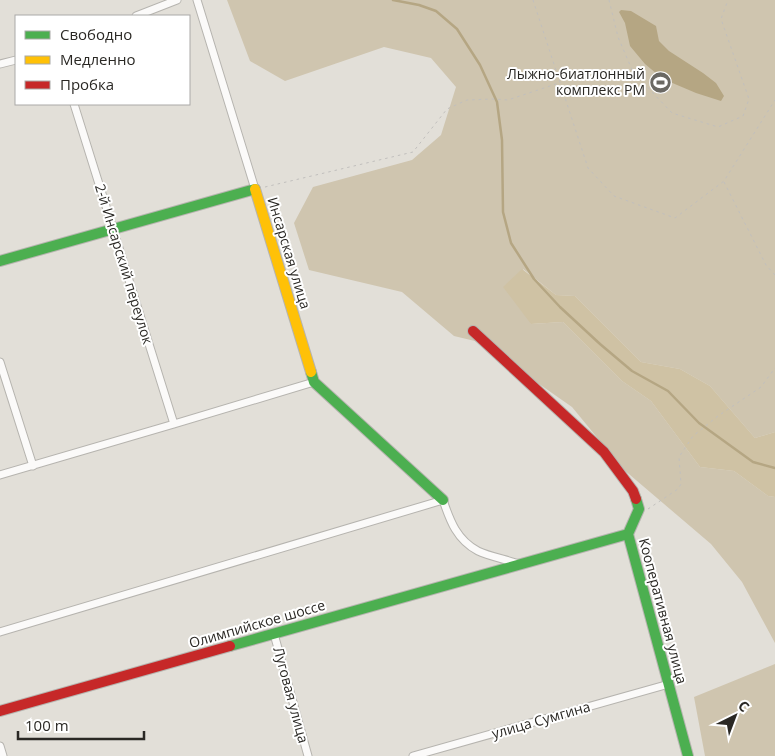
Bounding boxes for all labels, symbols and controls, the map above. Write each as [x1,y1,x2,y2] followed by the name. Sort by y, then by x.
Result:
[15,15,190,105] legend
[60,24,132,44] text: Свободно
[60,49,136,69] text: Медленно
[507,64,645,99] place label: Лыжно-биатлонный комплекс РМ
[649,70,673,94] sports icon: Лыжно-биатлонный комплекс РМ
[60,74,114,94] text: Пробка
[91,181,158,347] street label: 2-й Инсарский переулок
[263,195,316,311] street label: Инсарская улица
[635,536,692,686] street label: Кооперативная улица
[187,595,327,652] street label: Олимпийское шоссе
[269,645,313,745] street label: Луговая улица
[710,691,760,741] north arrow
[489,696,592,743] street label: улица Сумгина
[734,696,754,716] text: С
[18,708,144,740] scale bar
[25,715,69,735] text: 100 m

